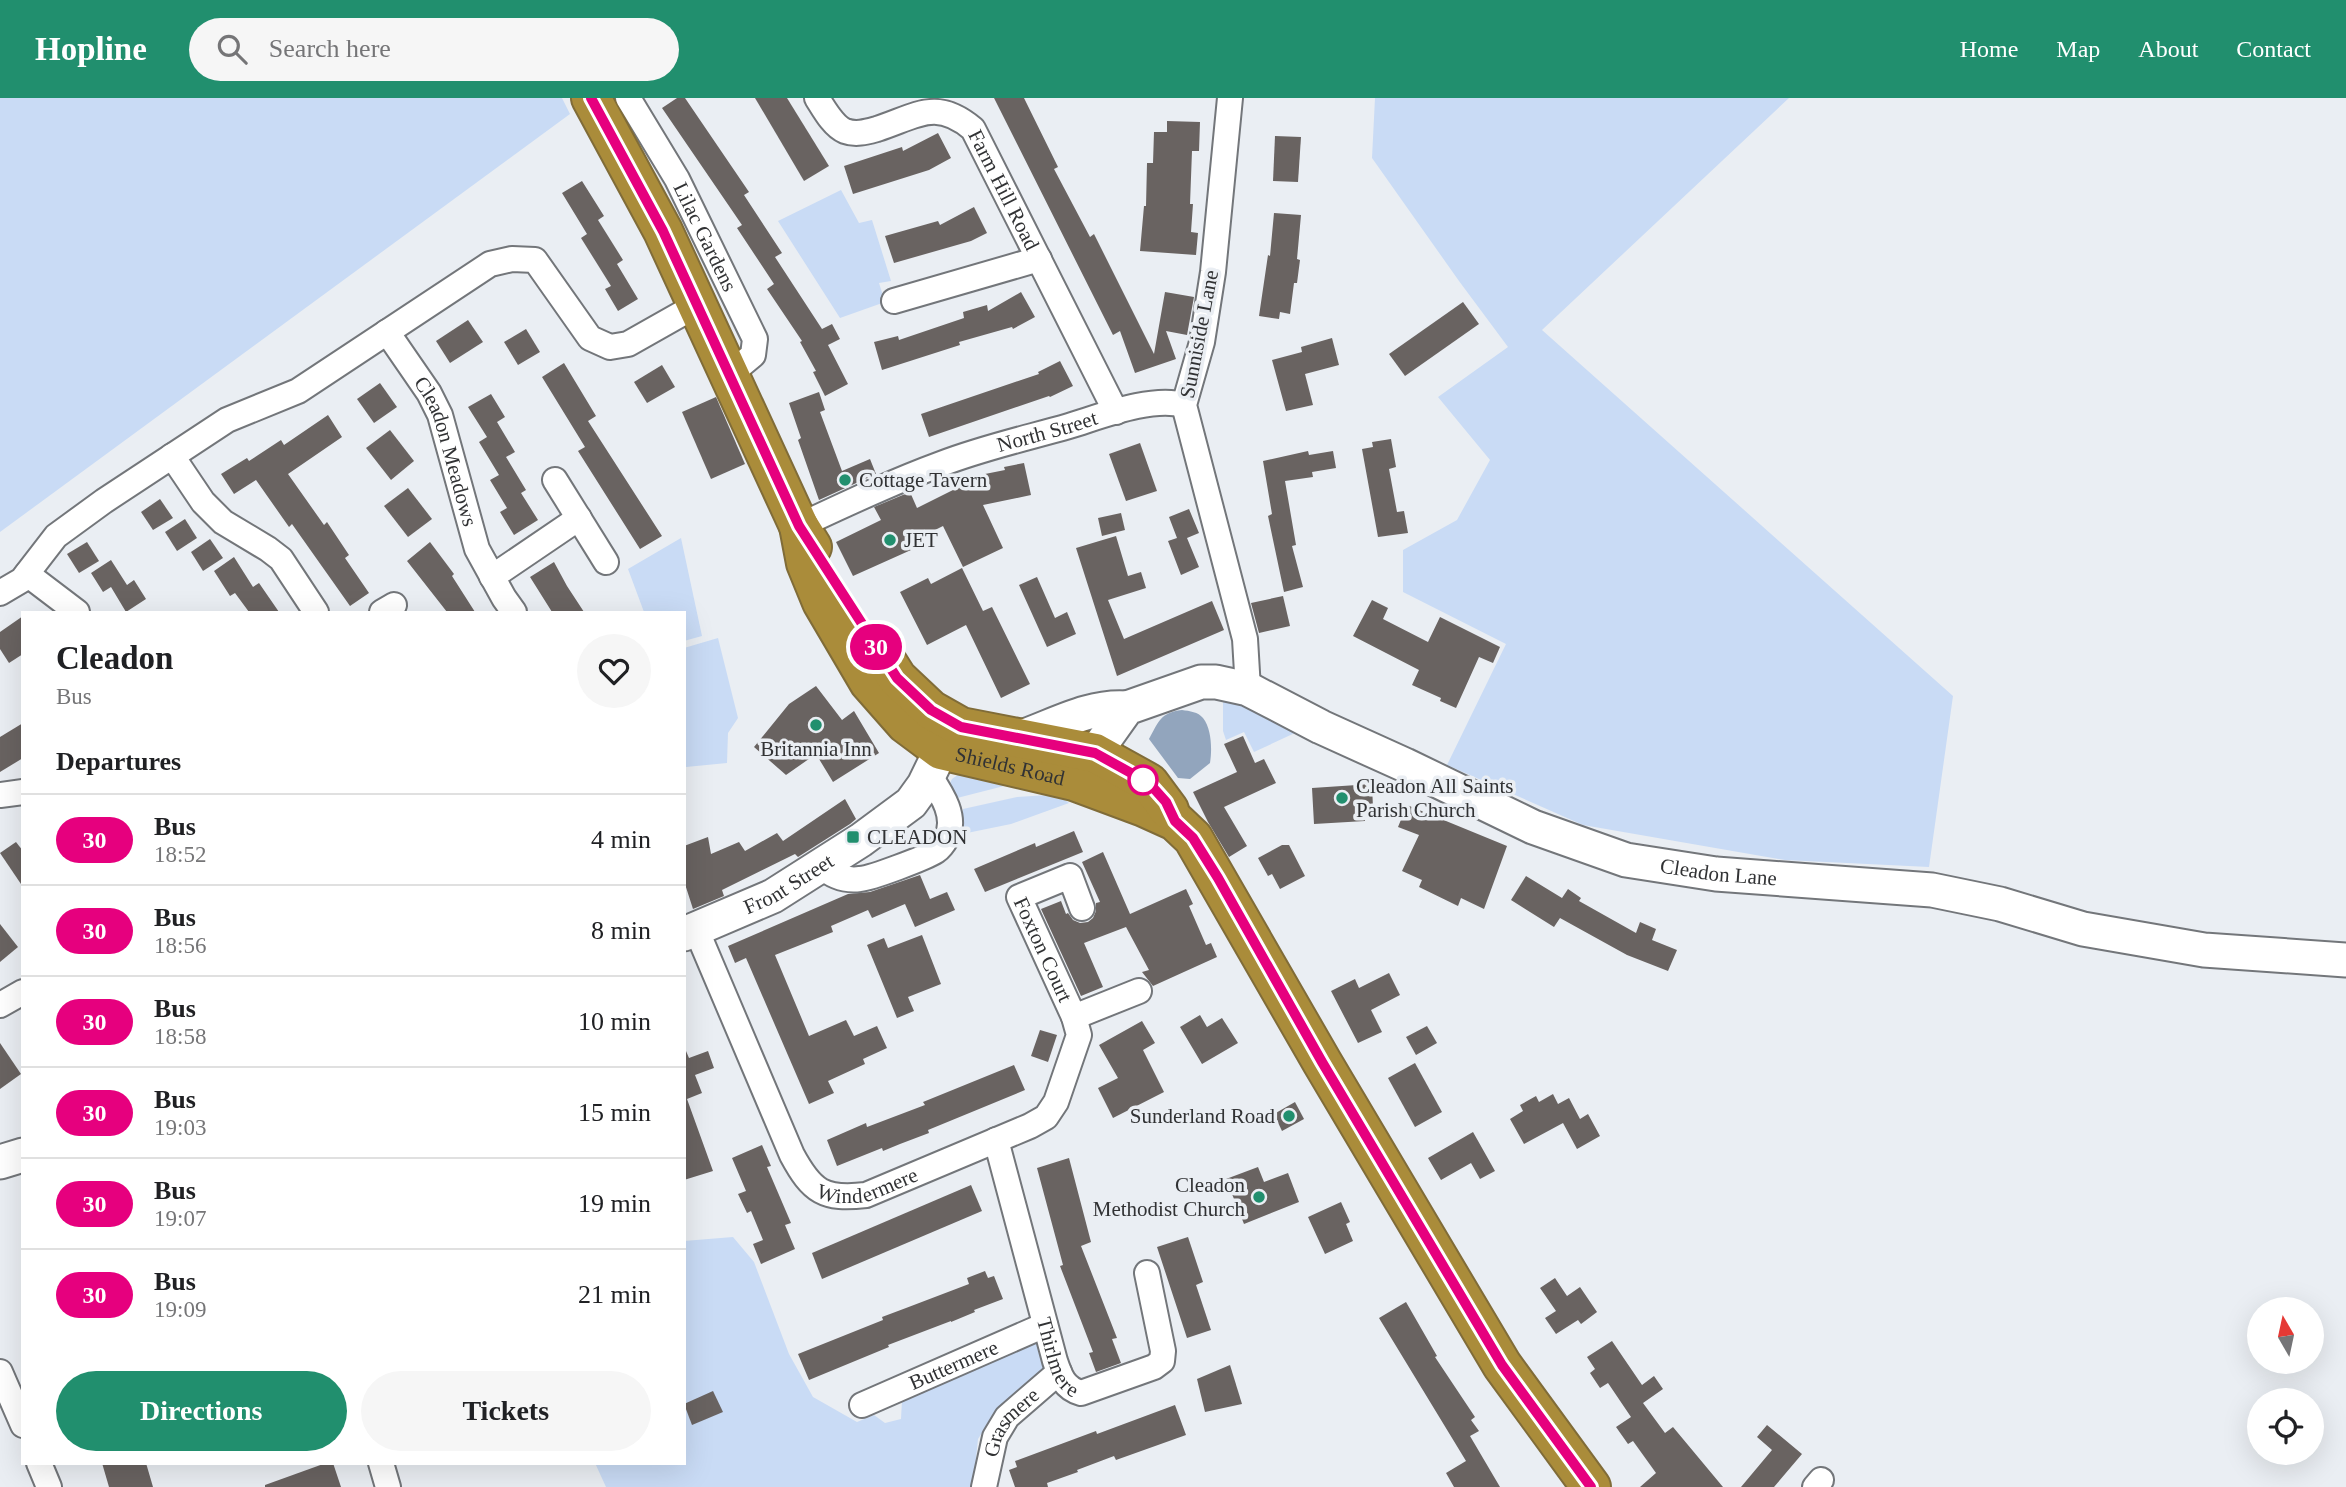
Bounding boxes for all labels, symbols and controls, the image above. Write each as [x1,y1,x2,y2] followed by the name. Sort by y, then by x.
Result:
[189,18,679,81] search box
[213,30,251,68] icon: search
[35,31,147,67] text: Hopline
[269,34,391,63] text: Search here
[1960,36,2018,62] text: Home
[2056,36,2100,62] text: Map
[2138,36,2198,62] text: About
[2236,36,2311,62] text: Contact
[963,126,1044,255] street label: Farm Hill Road
[668,178,742,295] street label: Lilac Gardens
[1175,268,1223,400] street label: Sunniside Lane
[409,372,482,529] street label: Cleadon Meadows
[994,406,1100,457] street label: North Street
[859,468,988,492] place label: Cottage Tavern
[837,472,853,488] marker: Cottage Tavern
[904,528,938,552] place label: JET
[882,532,898,548] marker: JET
[844,624,908,670] line badge: 30
[577,634,651,708] button: heart
[864,634,888,660] text: 30
[56,640,173,676] text: Cleadon
[56,684,92,709] text: Bus
[808,717,824,733] marker: Britannia Inn
[760,737,872,761] place label: Britannia Inn
[953,742,1067,791] street label: Shields Road
[56,747,181,776] text: Departures
[1128,765,1158,795] unlabelled marker
[1356,774,1514,822] place label: Cleadon All Saints Parish Church
[1334,790,1350,806] marker: Cleadon All Saints Parish Church
[154,812,196,841] text: Bus
[591,825,651,854] text: 4 min
[867,825,967,849] place label: CLEADON
[83,827,107,853] text: 30
[845,829,861,845] marker: CLEADON
[154,842,206,867] text: 18:52
[740,849,838,919] street label: Front Street
[1659,853,1778,890] street label: Cleadon Lane
[1009,893,1077,1006] street label: Foxton Court
[154,903,196,932] text: Bus
[591,916,651,945] text: 8 min
[83,918,107,944] text: 30
[154,933,206,958] text: 18:56
[154,994,196,1023] text: Bus
[578,1007,651,1036] text: 10 min
[83,1009,107,1035] text: 30
[154,1024,206,1049] text: 18:58
[154,1085,196,1114] text: Bus
[578,1098,651,1127] text: 15 min
[83,1100,107,1126] text: 30
[1130,1104,1275,1128] place label: Sunderland Road
[1281,1108,1297,1124] marker: Sunderland Road
[154,1115,206,1140] text: 19:03
[814,1163,921,1208] street label: Windermere
[1093,1173,1245,1221] place label: Cleadon Methodist Church
[154,1176,196,1205] text: Bus
[578,1189,651,1218] text: 19 min
[1251,1189,1267,1205] marker: Cleadon Methodist Church
[83,1191,107,1217] text: 30
[154,1206,206,1231] text: 19:07
[154,1267,196,1296] text: Bus
[578,1280,651,1309] text: 21 min
[83,1282,107,1308] text: 30
[154,1297,206,1322] text: 19:09
[2247,1297,2324,1374] north arrow
[2247,1297,2324,1465] map controls
[1032,1315,1083,1402] street label: Thirlmere
[906,1335,1002,1395] street label: Buttermere
[56,1371,347,1451] button: Directions
[361,1371,651,1451] button: Tickets
[979,1383,1044,1459] street label: Grasmere
[2247,1388,2324,1465] button: locate

